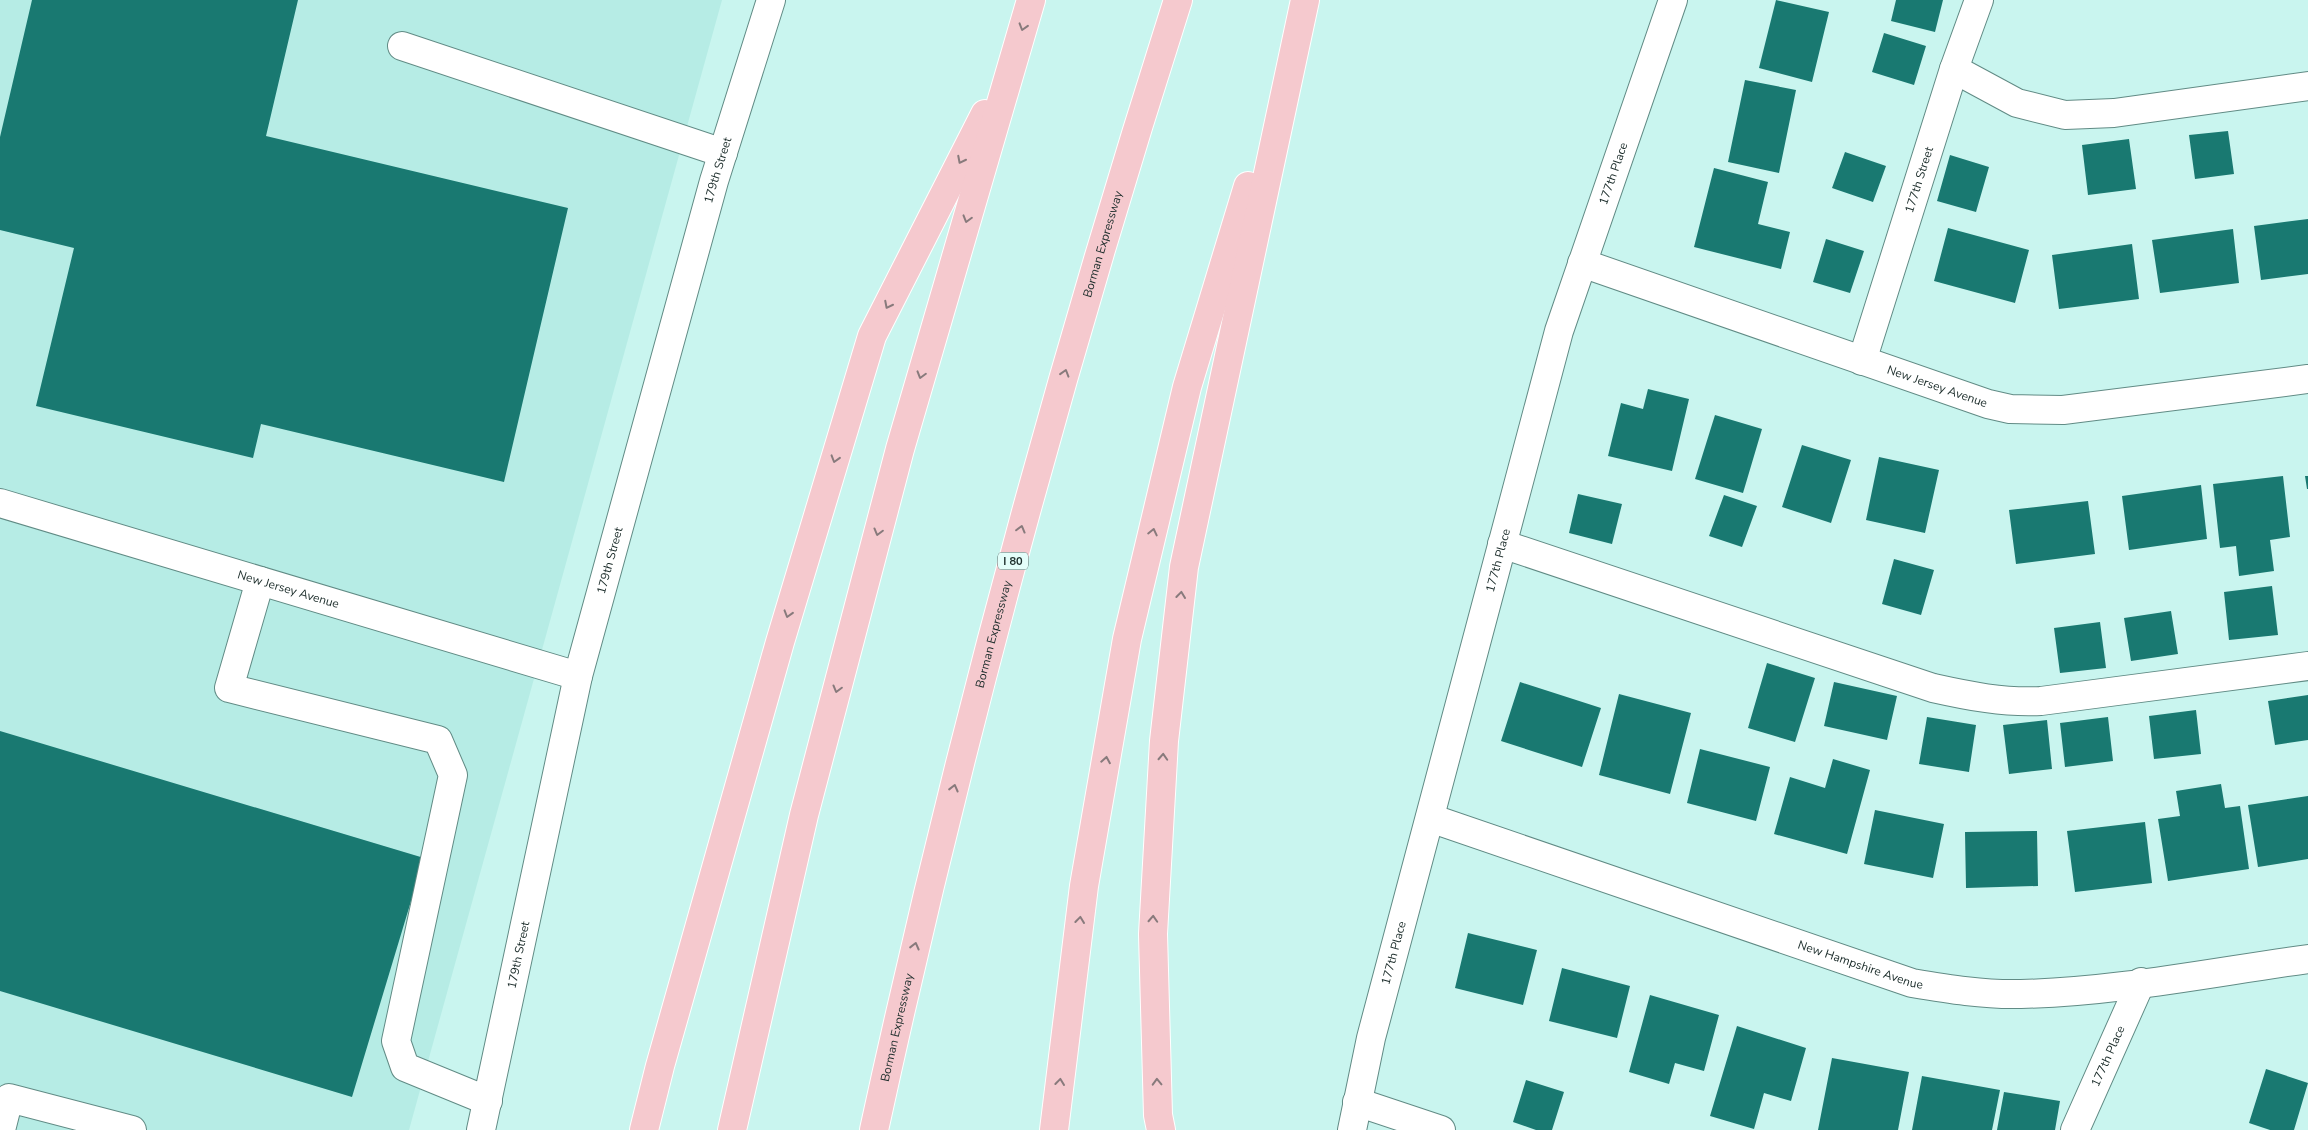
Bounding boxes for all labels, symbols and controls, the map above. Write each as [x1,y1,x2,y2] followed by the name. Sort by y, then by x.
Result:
[1019,23,1029,31] one-way arrow
[700,134,736,205] street label: 179th Street
[1595,140,1631,207] street label: 177th Place
[1901,144,1937,215] street label: 177th Street
[957,155,967,164] one-way arrow
[1079,188,1126,299] street label: Borman Expressway
[962,214,972,223] one-way arrow
[884,300,894,309] one-way arrow
[1885,362,1989,411] street label: New Jersey Avenue
[1059,369,1069,377] one-way arrow
[917,370,927,379] one-way arrow
[831,454,841,462] one-way arrow
[593,525,627,596] street label: 179th Street
[1016,526,1026,534] one-way arrow
[873,527,884,536] one-way arrow
[1482,527,1514,594] street label: 177th Place
[1147,528,1158,537] one-way arrow
[998,552,1028,570] road number: I 80
[236,567,341,612] street label: New Jersey Avenue
[972,578,1015,690] street label: Borman Expressway
[1175,591,1186,599] one-way arrow
[784,610,794,618] one-way arrow
[832,684,843,693] one-way arrow
[1157,753,1168,761] one-way arrow
[1101,756,1111,764] one-way arrow
[948,783,959,792] one-way arrow
[1148,915,1159,923] one-way arrow
[1074,916,1085,924] one-way arrow
[503,919,534,990] street label: 179th Street
[1378,919,1410,986] street label: 177th Place
[1796,937,1924,993] street label: New Hampshire Avenue
[909,941,920,950] one-way arrow
[877,971,917,1083] street label: Borman Expressway
[2087,1023,2129,1089] street label: 177th Place
[1054,1077,1065,1085] one-way arrow
[1152,1077,1162,1085] one-way arrow

